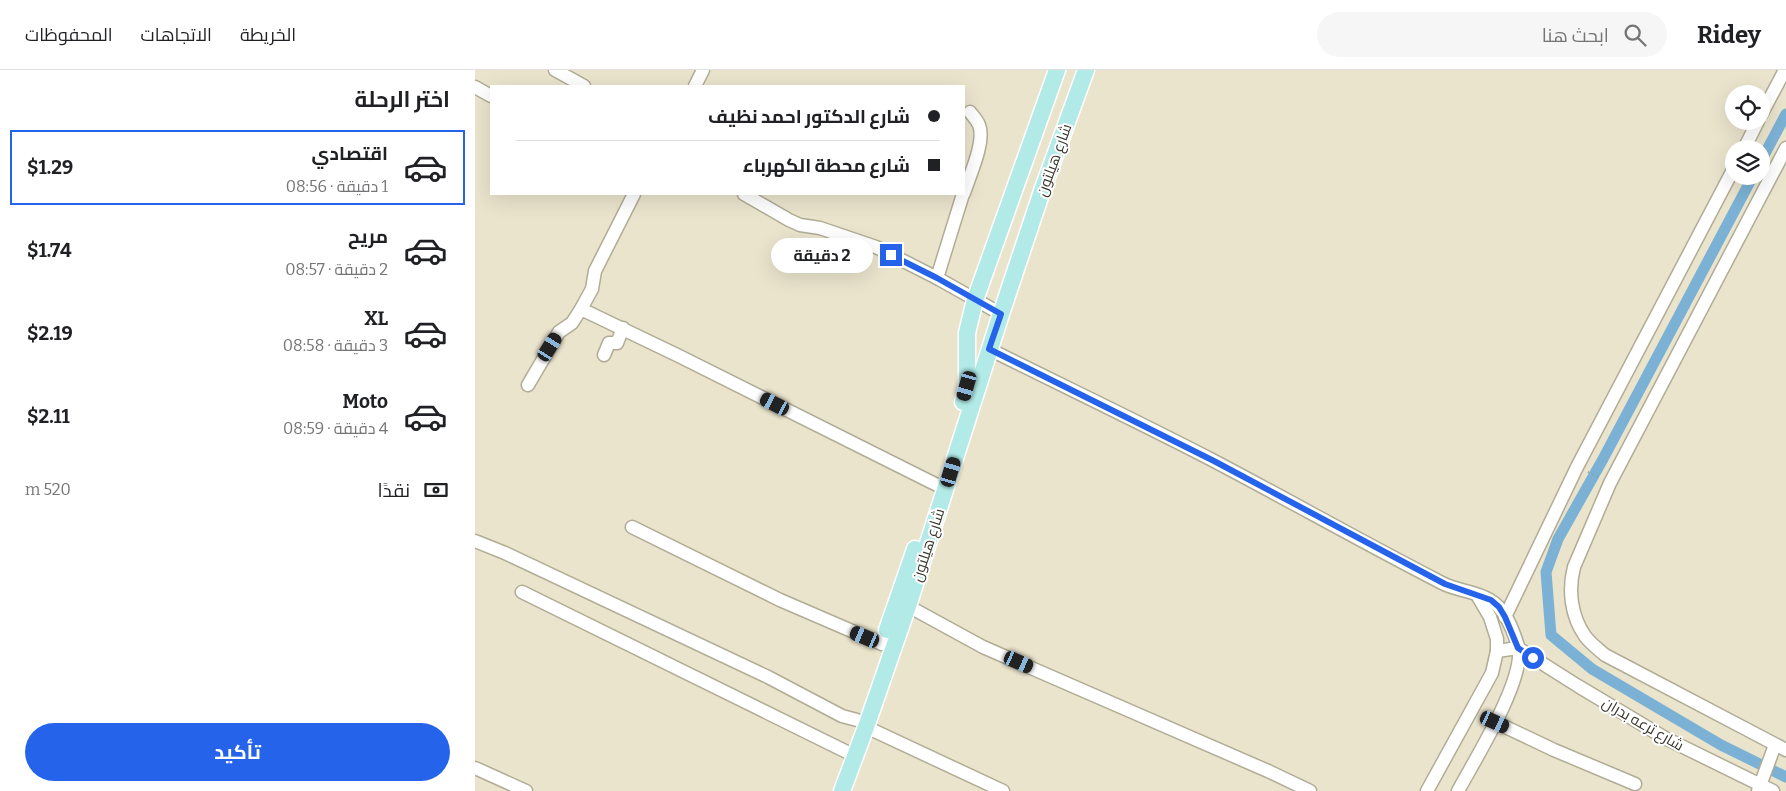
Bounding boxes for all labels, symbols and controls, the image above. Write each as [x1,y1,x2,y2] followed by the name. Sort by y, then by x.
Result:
[1317,12,1667,57] search box
[1621,21,1649,49] icon: search
[1697,21,1761,49] text: Ridey
[25,24,113,46] text: المحفوظات
[141,24,212,46] text: الاتجاهات
[240,24,296,46] text: الخريطة
[1542,24,1609,47] text: ابحث هنا
[1725,85,1770,185] map controls
[1725,85,1770,130] button: locate
[355,86,450,113] text: اختر الرحلة
[708,105,910,128] text: شارع الدكتور احمد نظيف
[1033,121,1077,200] street label: شارع هيلتون
[1725,140,1770,185] button: layers
[312,142,388,165] text: اقتصادي
[403,145,448,190] icon: car
[743,154,910,177] text: شارع محطة الكهرباء
[27,156,73,179] text: $1.29
[286,177,388,196] text: 1 دقيقة · 08:56
[348,225,388,248] text: مريح
[403,228,448,273] icon: car
[771,238,873,272] callout: 2 دقيقة
[27,239,72,262] text: $1.74
[880,244,902,266] route end
[793,246,851,265] text: 2 دقيقة
[285,260,388,279] text: 2 دقيقة · 08:57
[364,307,388,330] text: XL
[403,311,448,356] icon: car
[27,322,73,345] text: $2.19
[535,330,564,364] car
[283,336,388,355] text: 3 دقيقة · 08:58
[955,370,978,402] car
[342,390,388,413] text: Moto
[758,391,791,417] car
[403,394,448,439] icon: car
[27,405,70,428] text: $2.11
[283,419,388,438] text: 4 دقيقة · 08:59
[939,455,962,489] car
[422,476,450,504] icon: cash
[378,479,410,502] text: نقدًا
[25,480,71,499] text: 520 m
[908,506,950,585] street label: شارع هيلتون
[848,624,881,650] car
[1522,647,1544,669] route start
[1002,649,1035,675] car
[1598,693,1687,756] street label: شارع ترعه بدران
[1478,709,1511,735] car
[25,723,450,781] button: تأكيد

